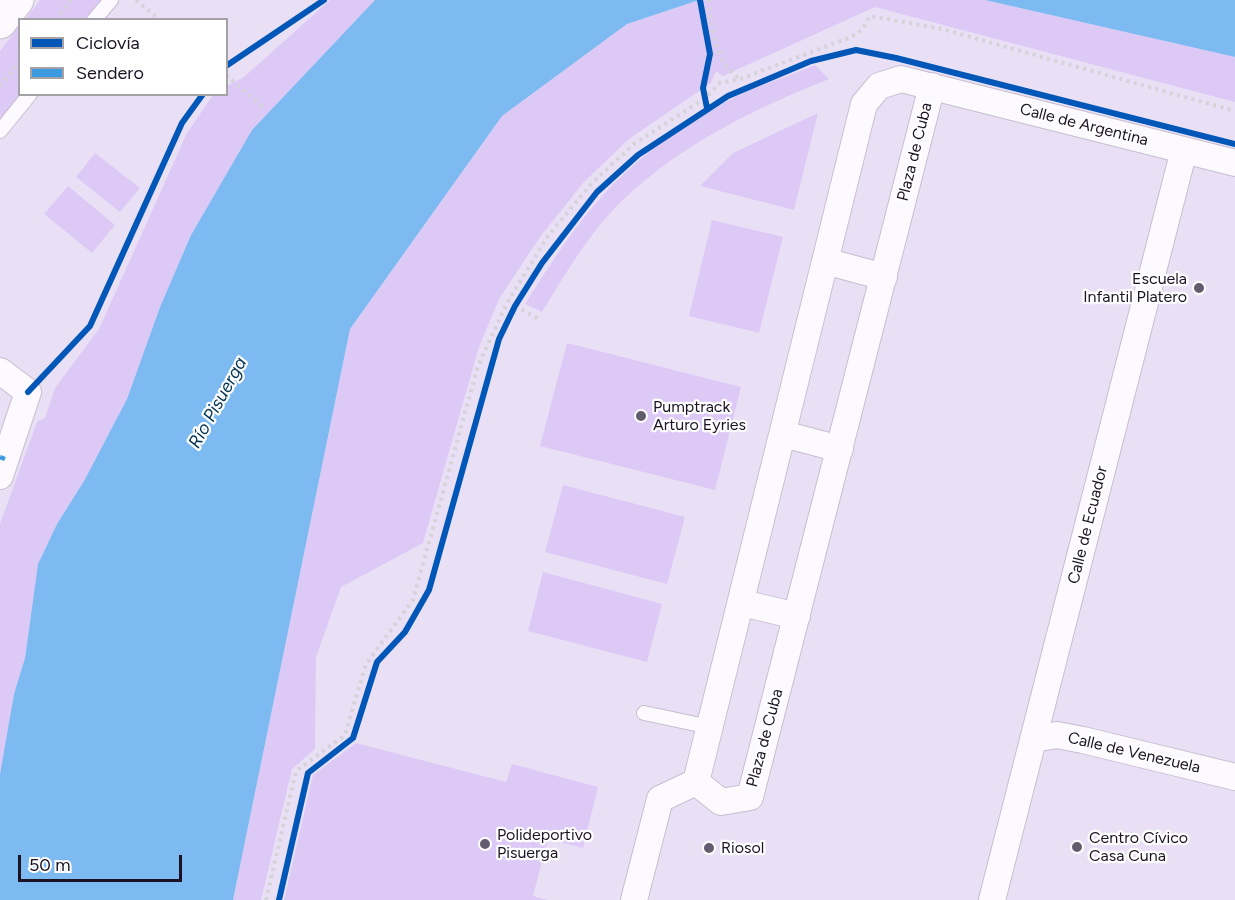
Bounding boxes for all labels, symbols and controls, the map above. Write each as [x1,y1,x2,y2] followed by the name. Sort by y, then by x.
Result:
[18,18,228,96] legend
[76,32,140,54] text: Ciclovía
[76,62,144,84] text: Sendero
[1018,100,1150,150] street label: Calle de Argentina
[893,101,937,203] street label: Plaza de Cuba
[1083,269,1187,307] place label: Escuela Infantil Platero
[1192,281,1206,295] marker: Escuela Infantil Platero
[184,354,252,452] water label: Río Pisuerga
[653,397,746,435] place label: Pumptrack Arturo Eyries
[634,409,648,423] marker: Pumptrack Arturo Eyries
[1064,464,1112,586] street label: Calle de Ecuador
[743,687,787,789] street label: Plaza de Cuba
[1066,728,1202,778] street label: Calle de Venezuela
[497,825,592,863] place label: Polideportivo Pisuerga
[1089,828,1188,866] place label: Centro Cívico Casa Cuna
[478,837,492,851] marker: Polideportivo Pisuerga
[721,838,764,858] place label: Riosol
[1070,840,1084,854] marker: Centro Cívico Casa Cuna
[702,841,716,855] marker: Riosol
[21,843,184,881] scale bar
[29,854,71,876] text: 50 m

